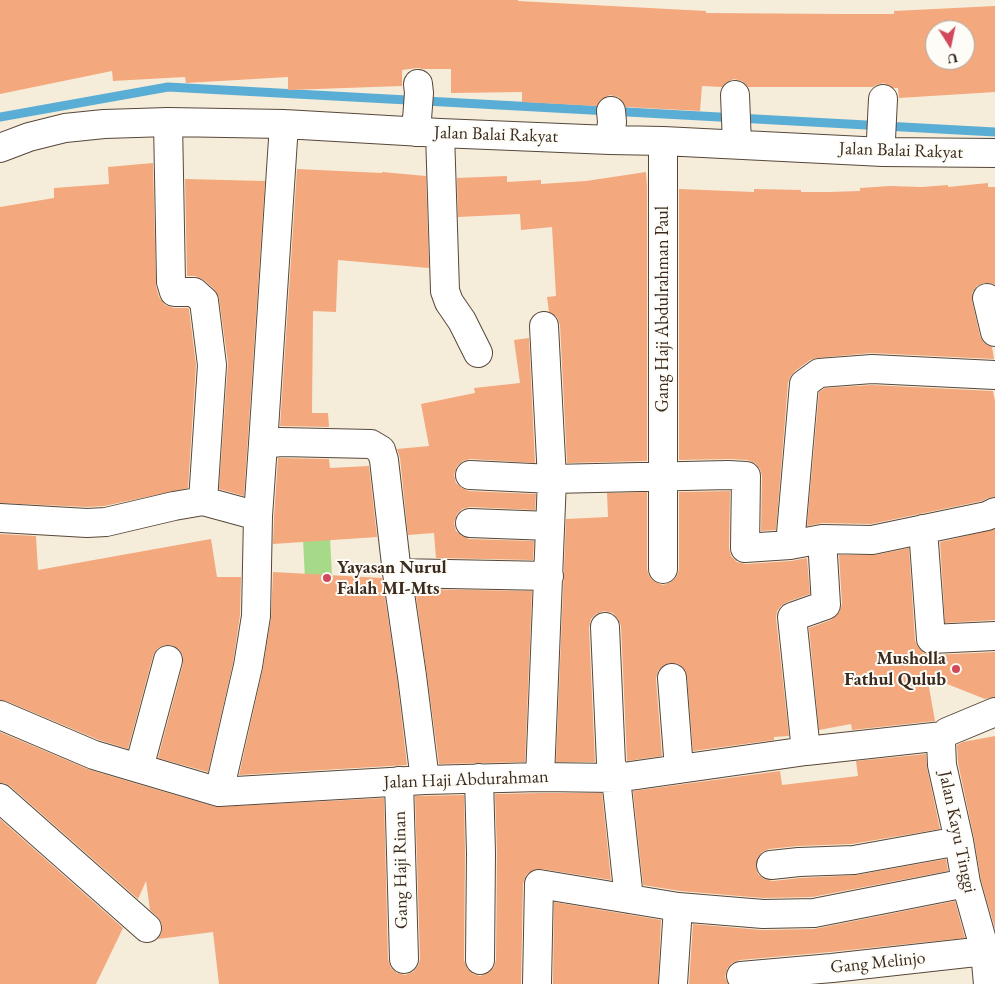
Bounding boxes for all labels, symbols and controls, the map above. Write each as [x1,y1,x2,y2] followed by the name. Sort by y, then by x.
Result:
[925,20,975,70] north arrow
[946,49,959,69] text: U
[434,122,558,148] street label: Jalan Balai Rakyat
[839,138,963,164] street label: Jalan Balai Rakyat
[652,206,674,412] street label: Gang Haji Abdulrahman Paul
[337,557,447,600] place label: Yayasan Nurul Falah MI-Mts
[321,572,333,584] marker: Yayasan Nurul Falah MI-Mts
[844,648,946,691] place label: Musholla Fathul Qulub
[950,663,962,675] marker: Musholla Fathul Qulub
[383,766,549,794] street label: Jalan Haji Abdurahman
[934,769,980,895] street label: Jalan Kayu Tinggi
[389,811,413,929] street label: Gang Haji Rinan
[829,947,927,979] street label: Gang Melinjo

